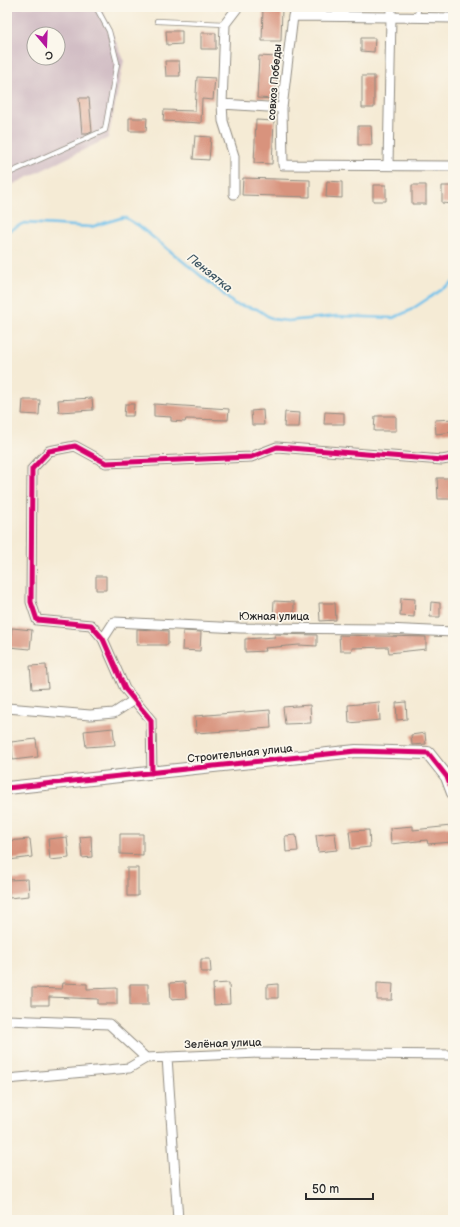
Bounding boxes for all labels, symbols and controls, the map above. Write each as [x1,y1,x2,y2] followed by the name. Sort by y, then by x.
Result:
[26,26,66,66] north arrow
[265,43,284,121] street label: совхоз Победы
[43,48,55,62] text: С
[184,251,235,296] water label: Пензятка
[239,610,310,623] street label: Южная улица
[187,741,294,765] street label: Строительная улица
[184,1036,262,1051] street label: Зелёная улица
[306,1175,373,1201] scale bar
[312,1182,339,1197] text: 50 m

